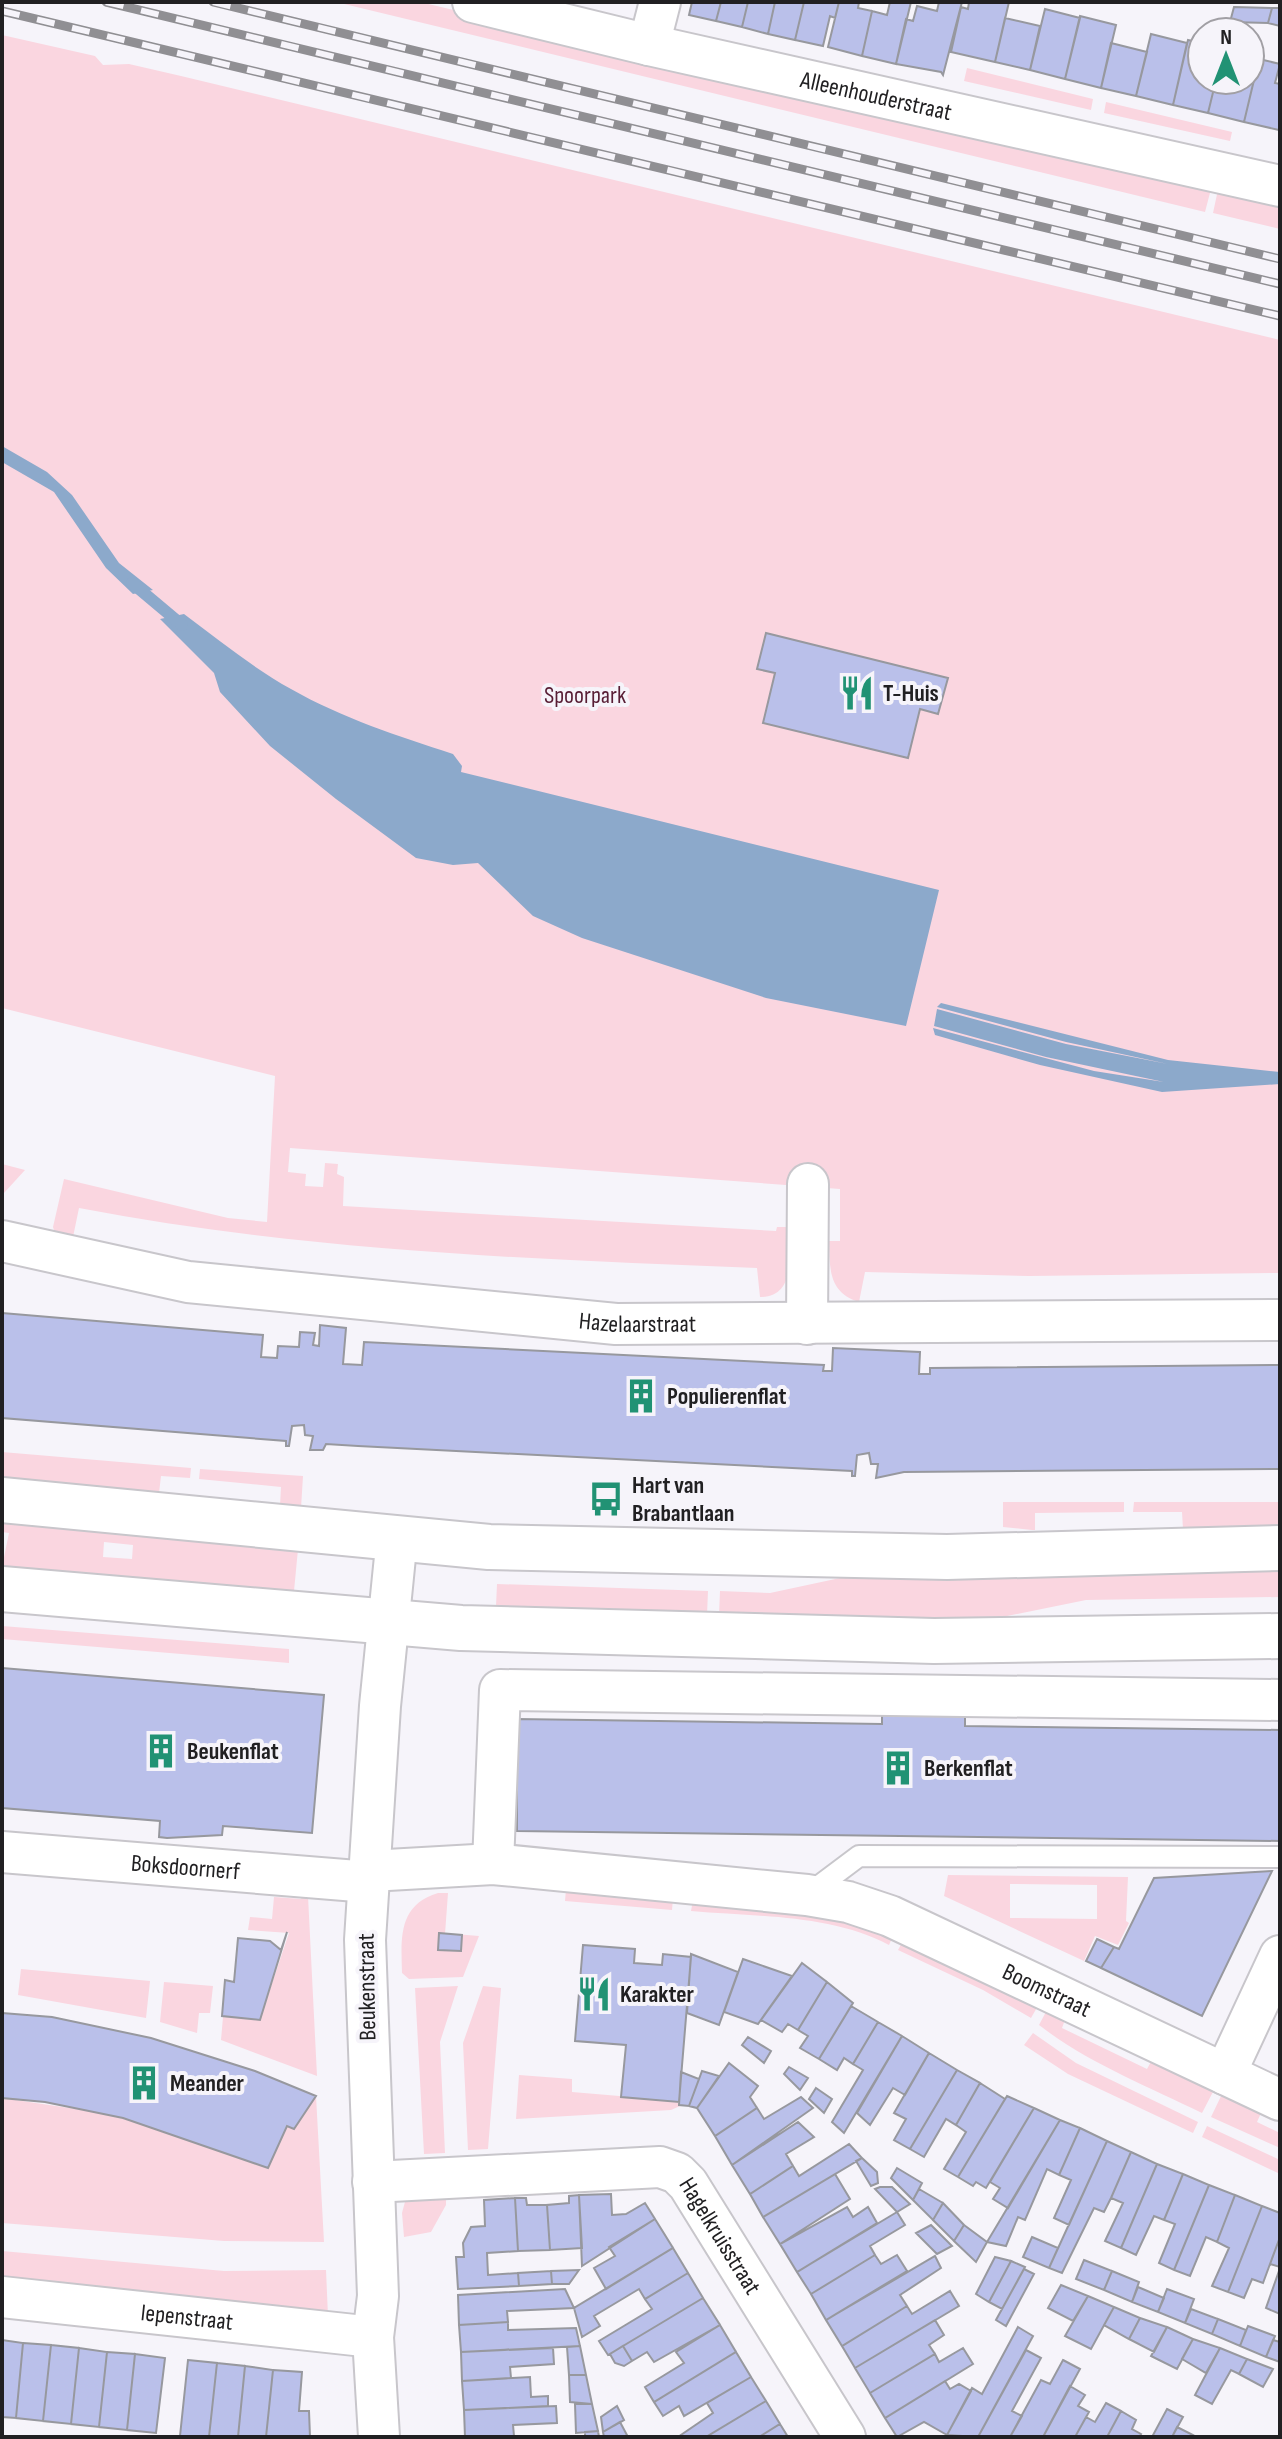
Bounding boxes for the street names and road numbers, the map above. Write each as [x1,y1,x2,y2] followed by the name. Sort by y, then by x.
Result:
[797,65,954,127] street label: Alleenhouderstraat
[578,1306,696,1339] street label: Hazelaarstraat
[130,1848,242,1886] street label: Boksdoornerf
[352,1933,382,2041] street label: Beukenstraat
[998,1957,1096,2023] street label: Boomstraat
[673,2172,767,2300] street label: Hagelkruisstraat
[139,2298,235,2336] street label: Iepenstraat

